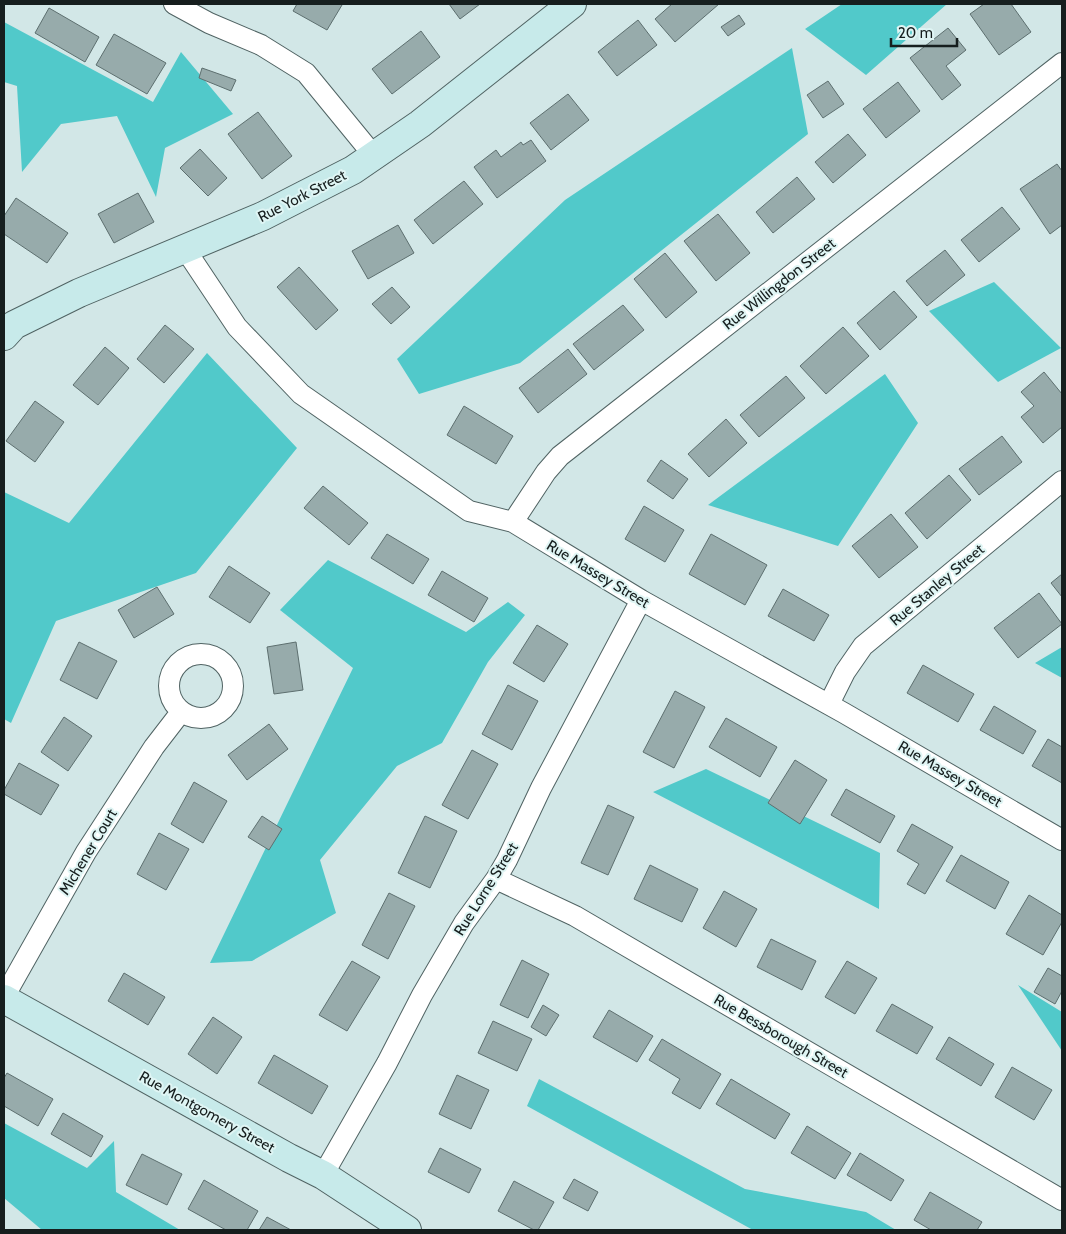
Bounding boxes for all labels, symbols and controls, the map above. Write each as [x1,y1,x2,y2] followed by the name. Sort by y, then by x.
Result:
[891,15,957,47] scale bar
[898,24,933,42] text: 20 m
[255,166,349,226] street label: Rue York Street
[719,234,839,334] street label: Rue Willingdon Street
[543,536,653,612] street label: Rue Massey Street
[886,540,988,630] street label: Rue Stanley Street
[895,737,1005,811] street label: Rue Massey Street
[55,806,121,898] street label: Michener Court
[450,839,522,939] street label: Rue Lorne Street
[711,990,851,1082] street label: Rue Bessborough Street
[136,1067,278,1157] street label: Rue Montgomery Street

